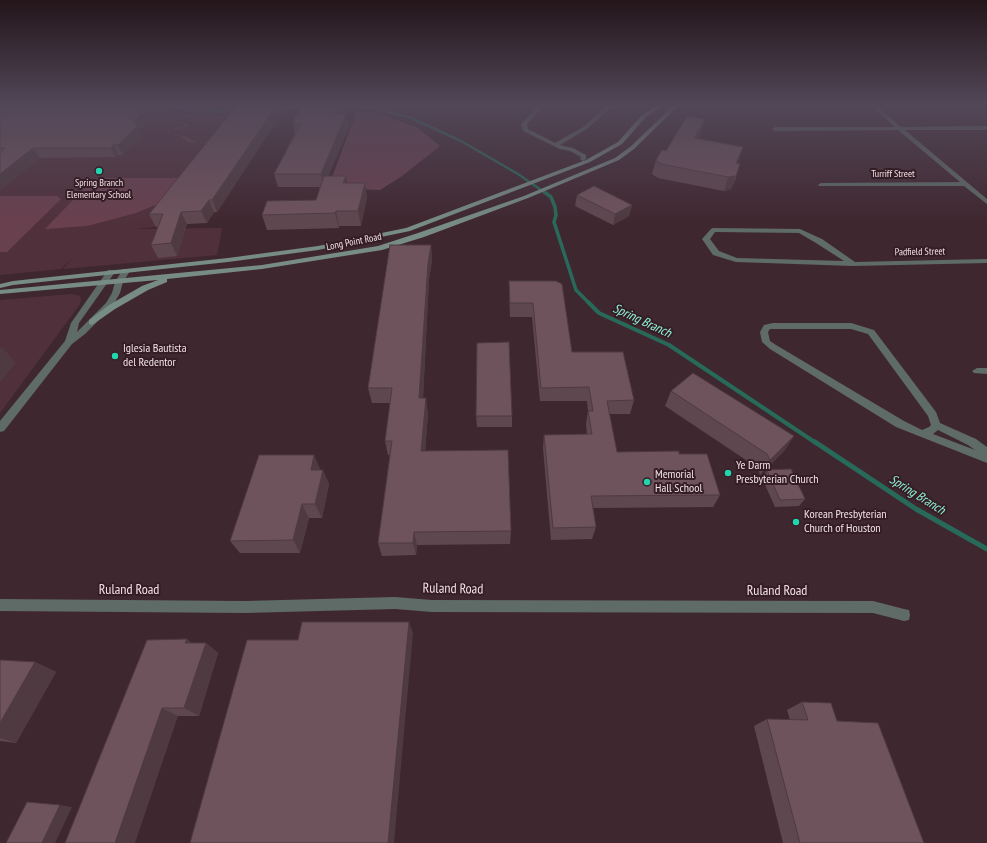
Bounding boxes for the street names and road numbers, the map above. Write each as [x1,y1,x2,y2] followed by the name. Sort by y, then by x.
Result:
[871,168,915,180] street label: Turriff Street
[325,231,383,253] street label: Long Point Road
[895,246,945,258] street label: Padfield Street
[422,580,484,598] street label: Ruland Road
[99,582,159,598] street label: Ruland Road
[747,583,807,599] street label: Ruland Road

